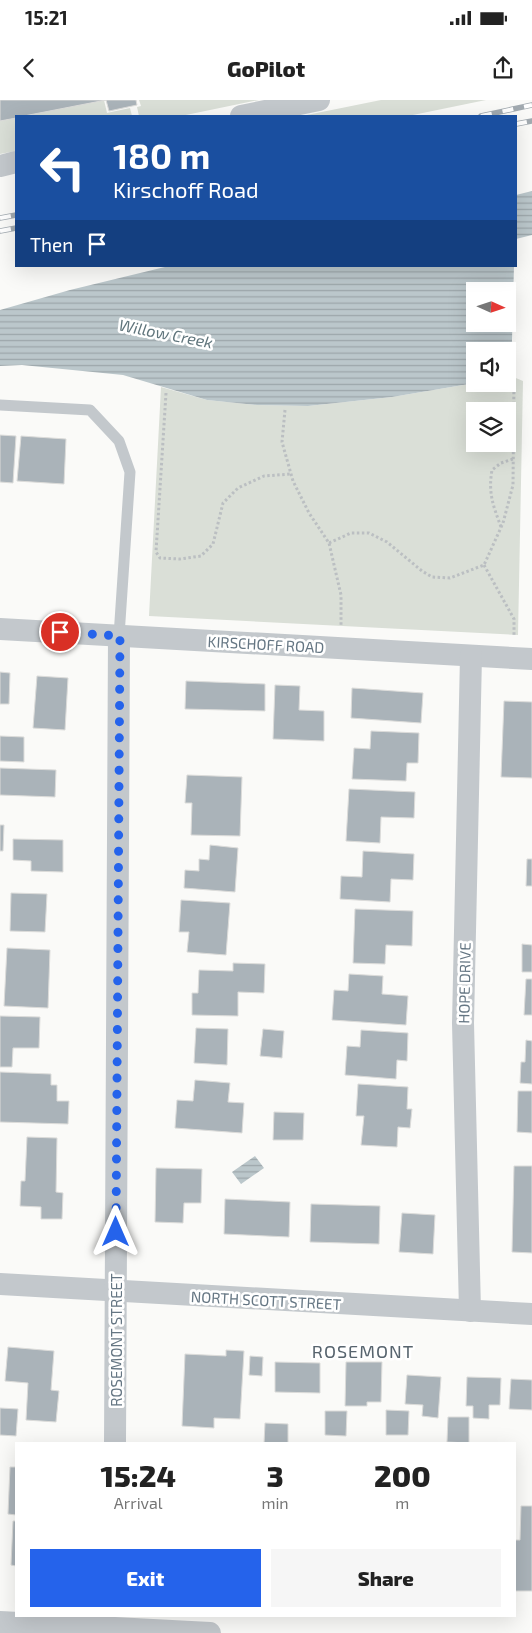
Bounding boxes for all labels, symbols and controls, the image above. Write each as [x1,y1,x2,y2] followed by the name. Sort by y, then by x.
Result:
[25,6,68,29] text: 15:21
[15,54,43,82] icon: back
[489,54,517,82] icon: share
[227,55,305,81] text: GoPilot
[113,134,210,176] text: 180 m
[30,135,95,200] icon: left
[113,176,259,202] text: Kirschoff Road
[83,230,111,258] icon: arrive
[30,233,73,256] text: Then
[466,282,516,332] north arrow
[466,282,516,452] map controls
[117,315,215,351] water label: Willow Creek
[466,342,516,392] button: sound
[466,402,516,452] button: layers
[39,611,81,653] pin
[46,618,74,646] icon: arrive
[207,632,325,656] street label: KIRSCHOFF ROAD
[454,942,474,1024] street label: HOPE DRIVE
[89,1205,141,1257] position arrow
[107,1273,125,1407] street label: ROSEMONT STREET
[190,1287,342,1313] street label: NORTH SCOTT STREET
[312,1340,414,1362] district label: ROSEMONT
[100,1457,176,1493] text: 15:24
[266,1457,284,1493] text: 3
[374,1457,431,1493] text: 200
[114,1493,163,1512] text: Arrival
[261,1493,289,1512] text: min
[395,1493,409,1512] text: m
[30,1549,261,1607] button: Exit
[271,1549,501,1607] button: Share

